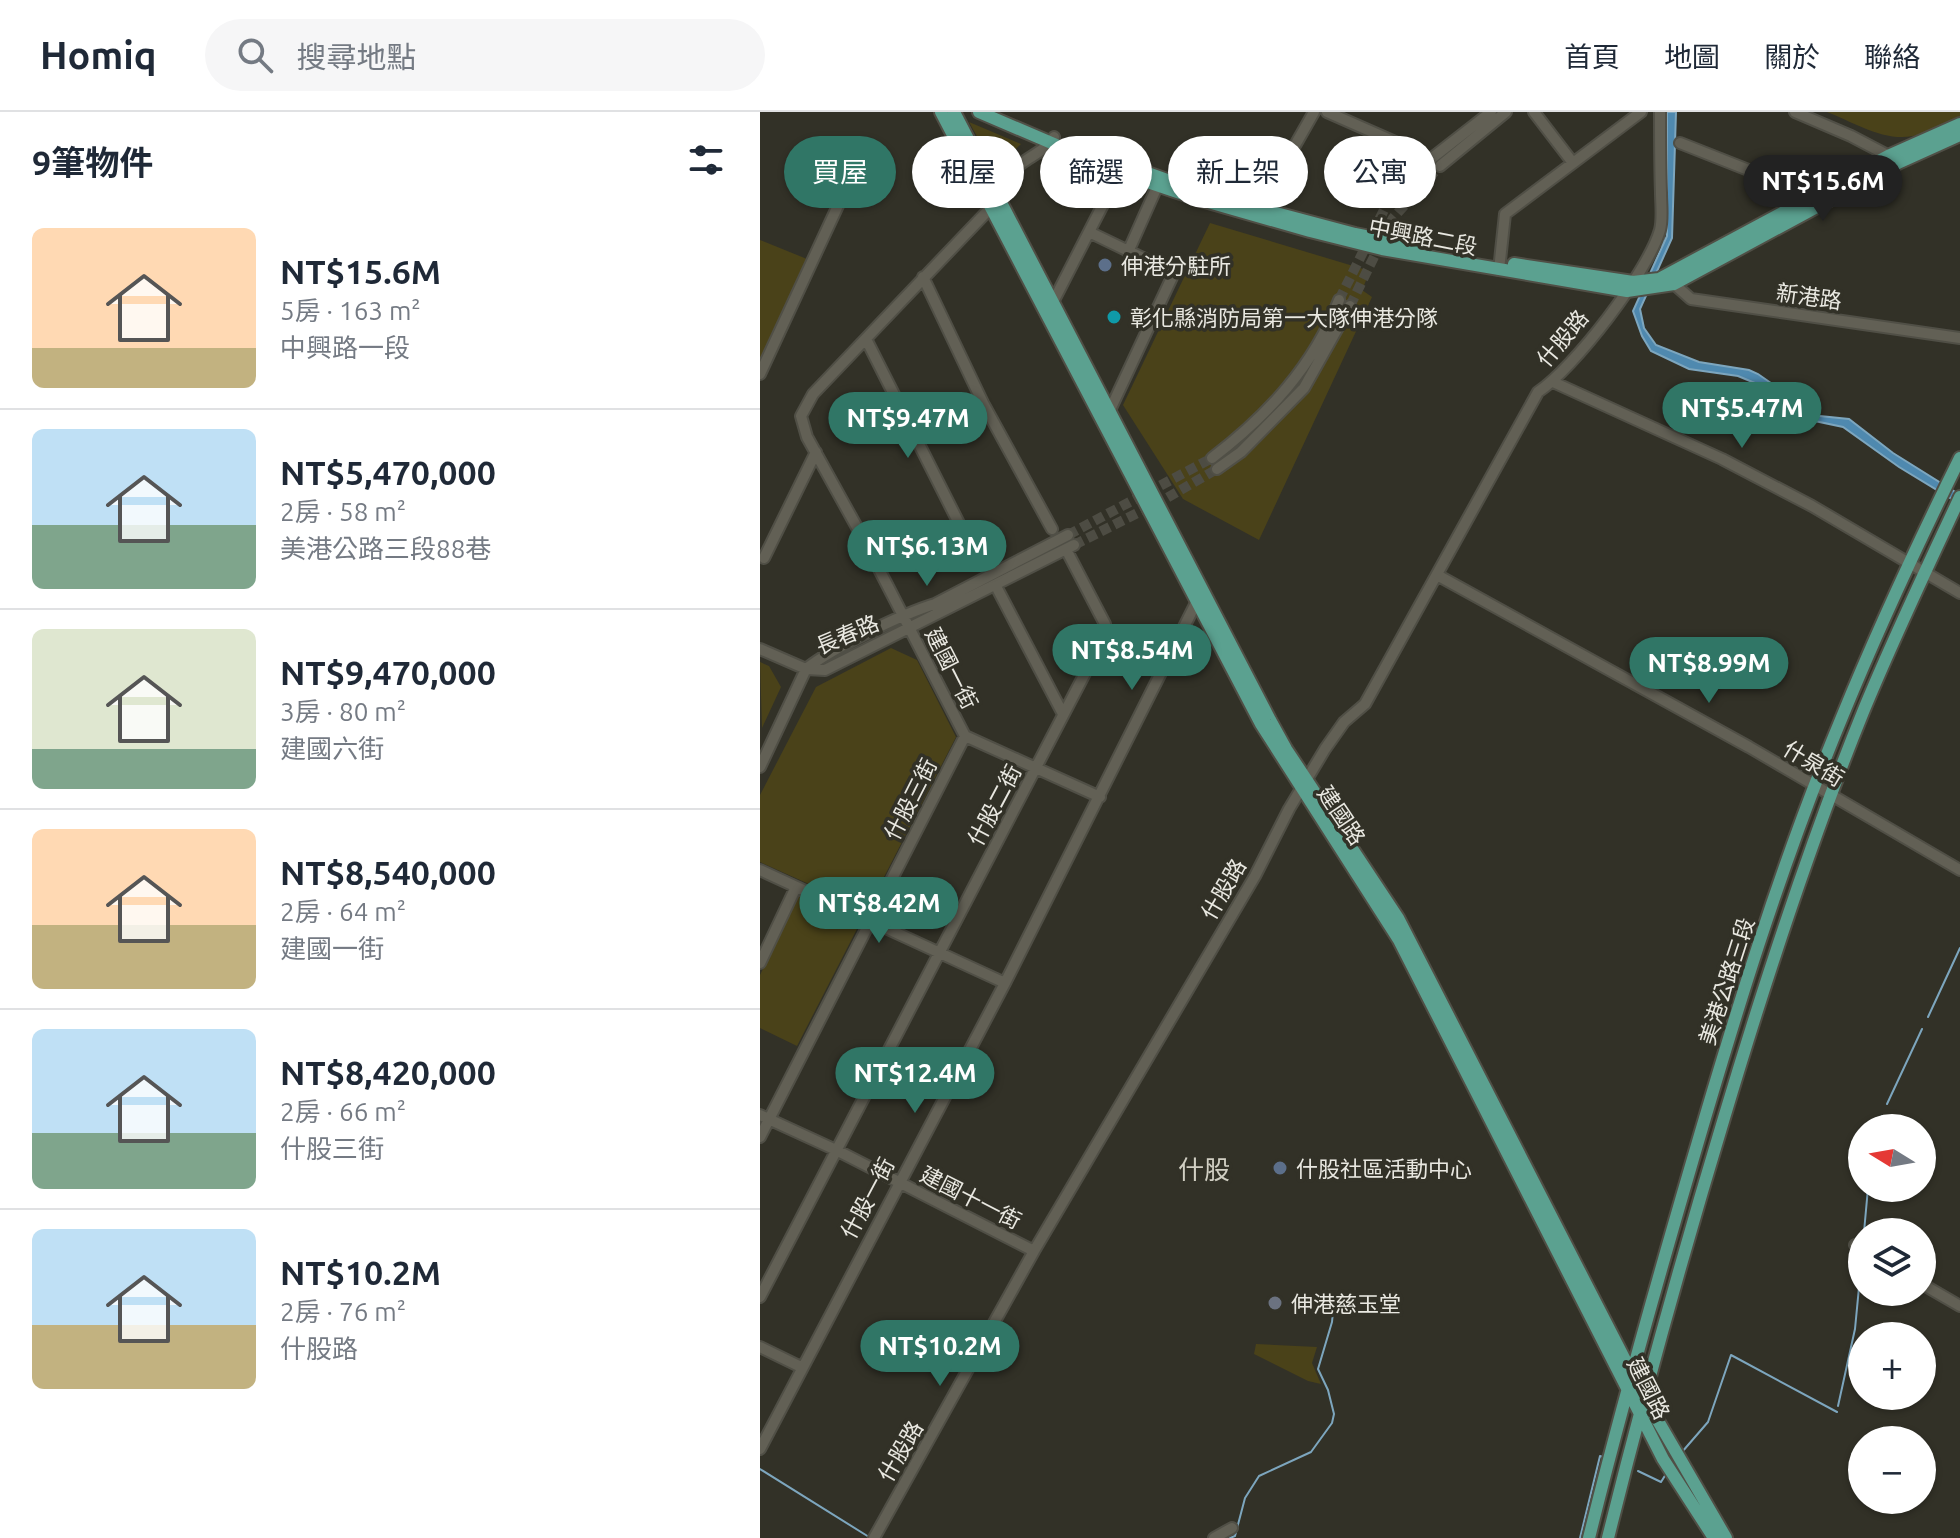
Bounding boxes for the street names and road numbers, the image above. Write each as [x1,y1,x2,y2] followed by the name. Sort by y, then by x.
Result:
[1367,213,1479,259] street label: 中興路二段
[1775,279,1843,313] street label: 新港路
[1531,305,1593,371] street label: 什股路
[812,610,882,658] street label: 長春路
[921,623,983,713] street label: 建國一街
[1779,735,1849,791] street label: 什泉街
[879,754,941,844] street label: 什股三街
[962,760,1026,850] street label: 什股二街
[1313,781,1371,849] street label: 建國路
[1196,854,1250,924] street label: 什股路
[1694,914,1758,1048] street label: 美港公路三段
[835,1153,899,1243] street label: 什股一街
[916,1161,1026,1233] street label: 建國十一街
[1623,1353,1675,1423] street label: 建國路
[873,1416,927,1486] street label: 什股路

